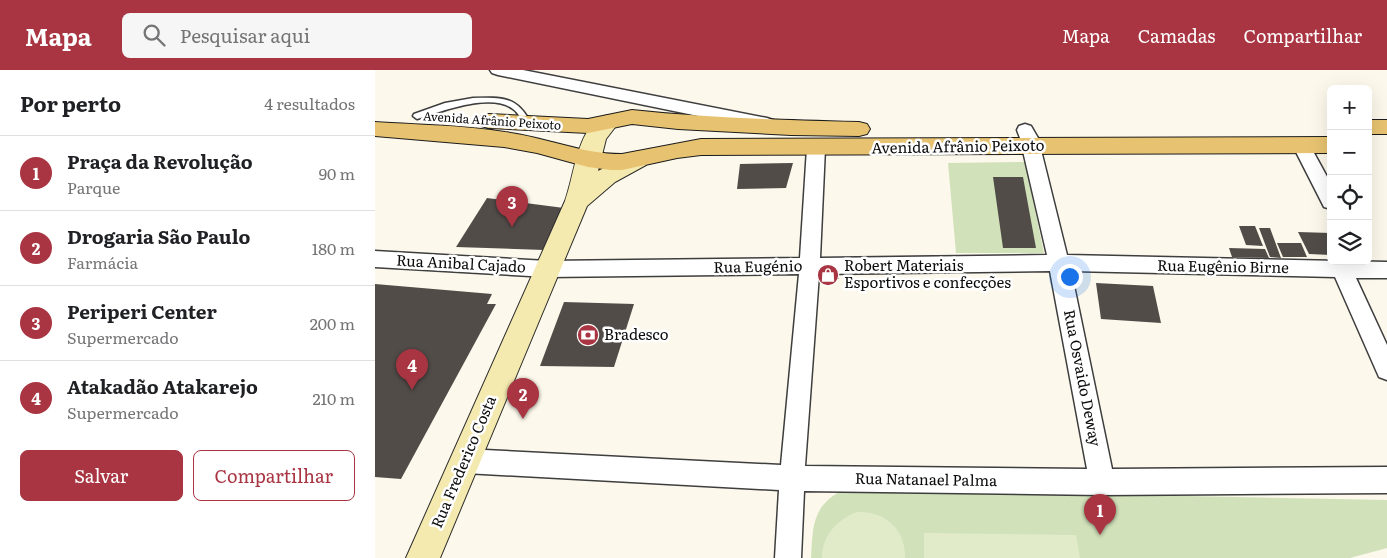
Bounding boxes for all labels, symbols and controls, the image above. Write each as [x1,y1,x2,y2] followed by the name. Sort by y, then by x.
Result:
[122,13,472,58] search box
[25,18,92,53] text: Mapa
[140,21,168,49] icon: search
[180,21,310,49] text: Pesquisar aqui
[1062,22,1110,49] text: Mapa
[1138,22,1215,49] text: Camadas
[1243,22,1362,49] text: Compartilhar
[1327,85,1372,265] map controls
[1327,85,1372,130] button: +
[20,87,121,118] text: Por perto
[264,91,355,115] text: 4 resultados
[422,106,562,134] street label: Avenida Afrânio Peixoto
[1327,130,1372,175] button: −
[871,132,1045,159] street label: Avenida Afrânio Peixoto
[67,147,253,175] text: Praça da Revolução
[33,161,39,185] text: 1
[319,161,355,185] text: 90 m
[67,175,120,199] text: Parque
[1327,175,1372,220] button: locate
[496,186,528,227] pin: 3
[1327,220,1372,265] button: layers
[67,222,250,250] text: Drogaria São Paulo
[32,236,40,260] text: 2
[312,236,355,260] text: 180 m
[396,248,527,277] street label: Rua Anibal Cajado
[67,250,138,274] text: Farmácia
[713,253,803,278] street label: Rua Eugénio
[844,253,1011,293] place label: Robert Materiais Esportivos e confecções
[1157,253,1289,278] street label: Rua Eugênio Birne
[816,263,840,287] shop icon: Robert Materiais Esportivos e confecções
[1057,264,1083,290] your location
[67,297,217,325] text: Periperi Center
[1059,307,1108,449] street label: Rua Osvaido Deway
[32,311,40,335] text: 3
[310,311,355,335] text: 200 m
[604,322,669,345] place label: Bradesco
[576,323,600,347] bank icon: Bradesco
[67,325,179,349] text: Supermercado
[396,349,428,390] pin: 4
[67,372,258,400] text: Atakadão Atakarejo
[507,378,539,419] pin: 2
[31,386,41,410] text: 4
[312,386,355,410] text: 210 m
[424,391,501,531] street label: Rua Frederico Costa
[67,400,179,424] text: Supermercado
[20,450,183,501] button: Salvar
[193,450,355,501] button: Compartilhar
[855,466,998,491] street label: Rua Natanael Palma
[1084,494,1116,535] pin: 1

